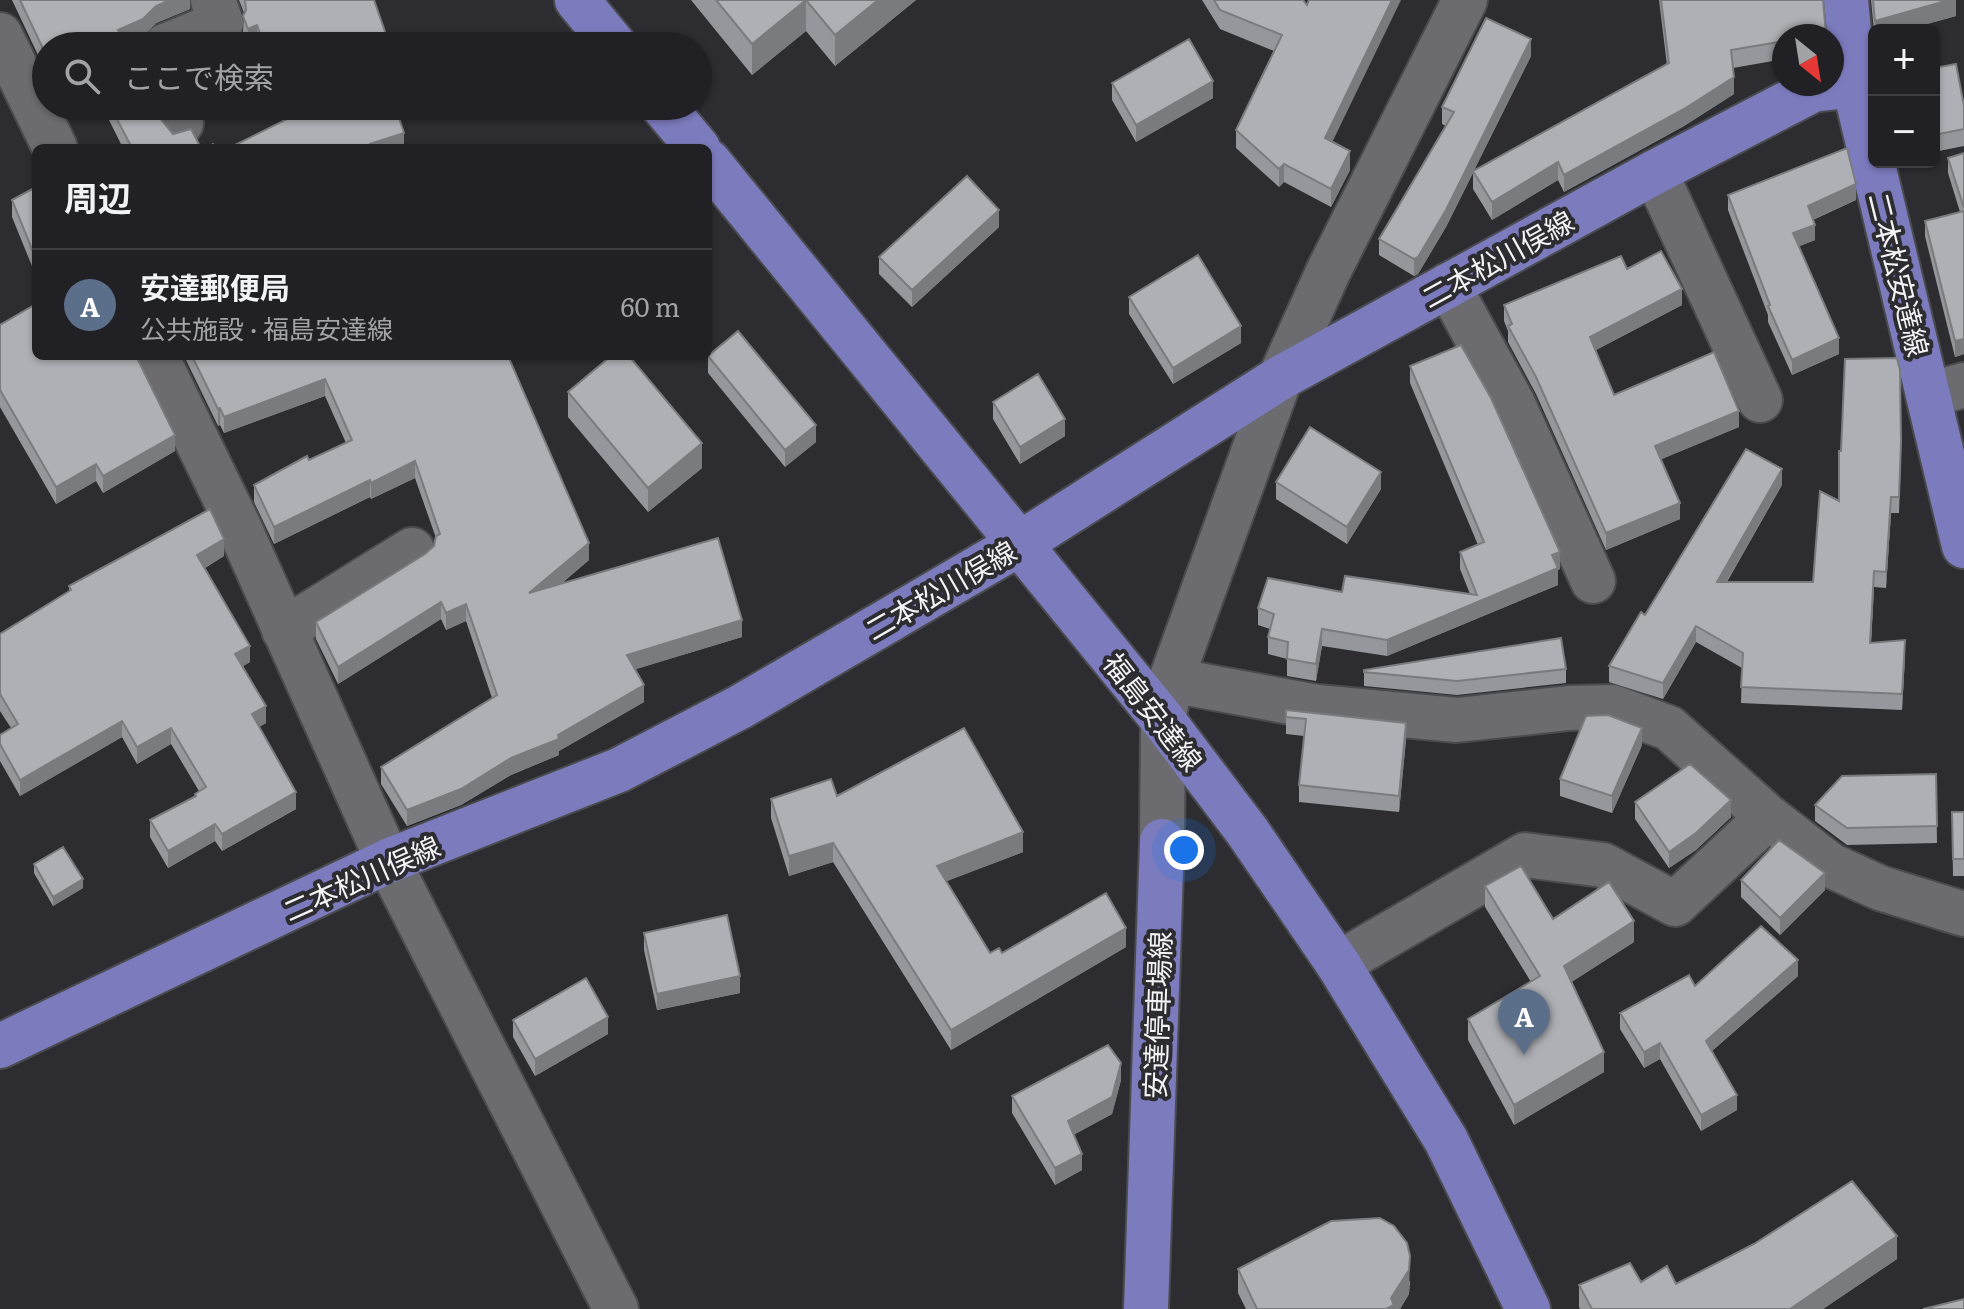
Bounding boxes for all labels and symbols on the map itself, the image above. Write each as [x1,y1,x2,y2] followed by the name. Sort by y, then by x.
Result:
[1772,24,1844,96] north arrow
[1859,187,1941,361] street label: 二本松安達線
[1413,199,1581,317] street label: 二本松川俣線
[857,529,1023,649] street label: 二本松川俣線
[1094,643,1214,779] street label: 福島安達線
[276,824,446,930] street label: 二本松川俣線
[1164,830,1204,870] your location
[1132,930,1180,1100] street label: 安達停車場線
[1498,989,1550,1055] pin: A

